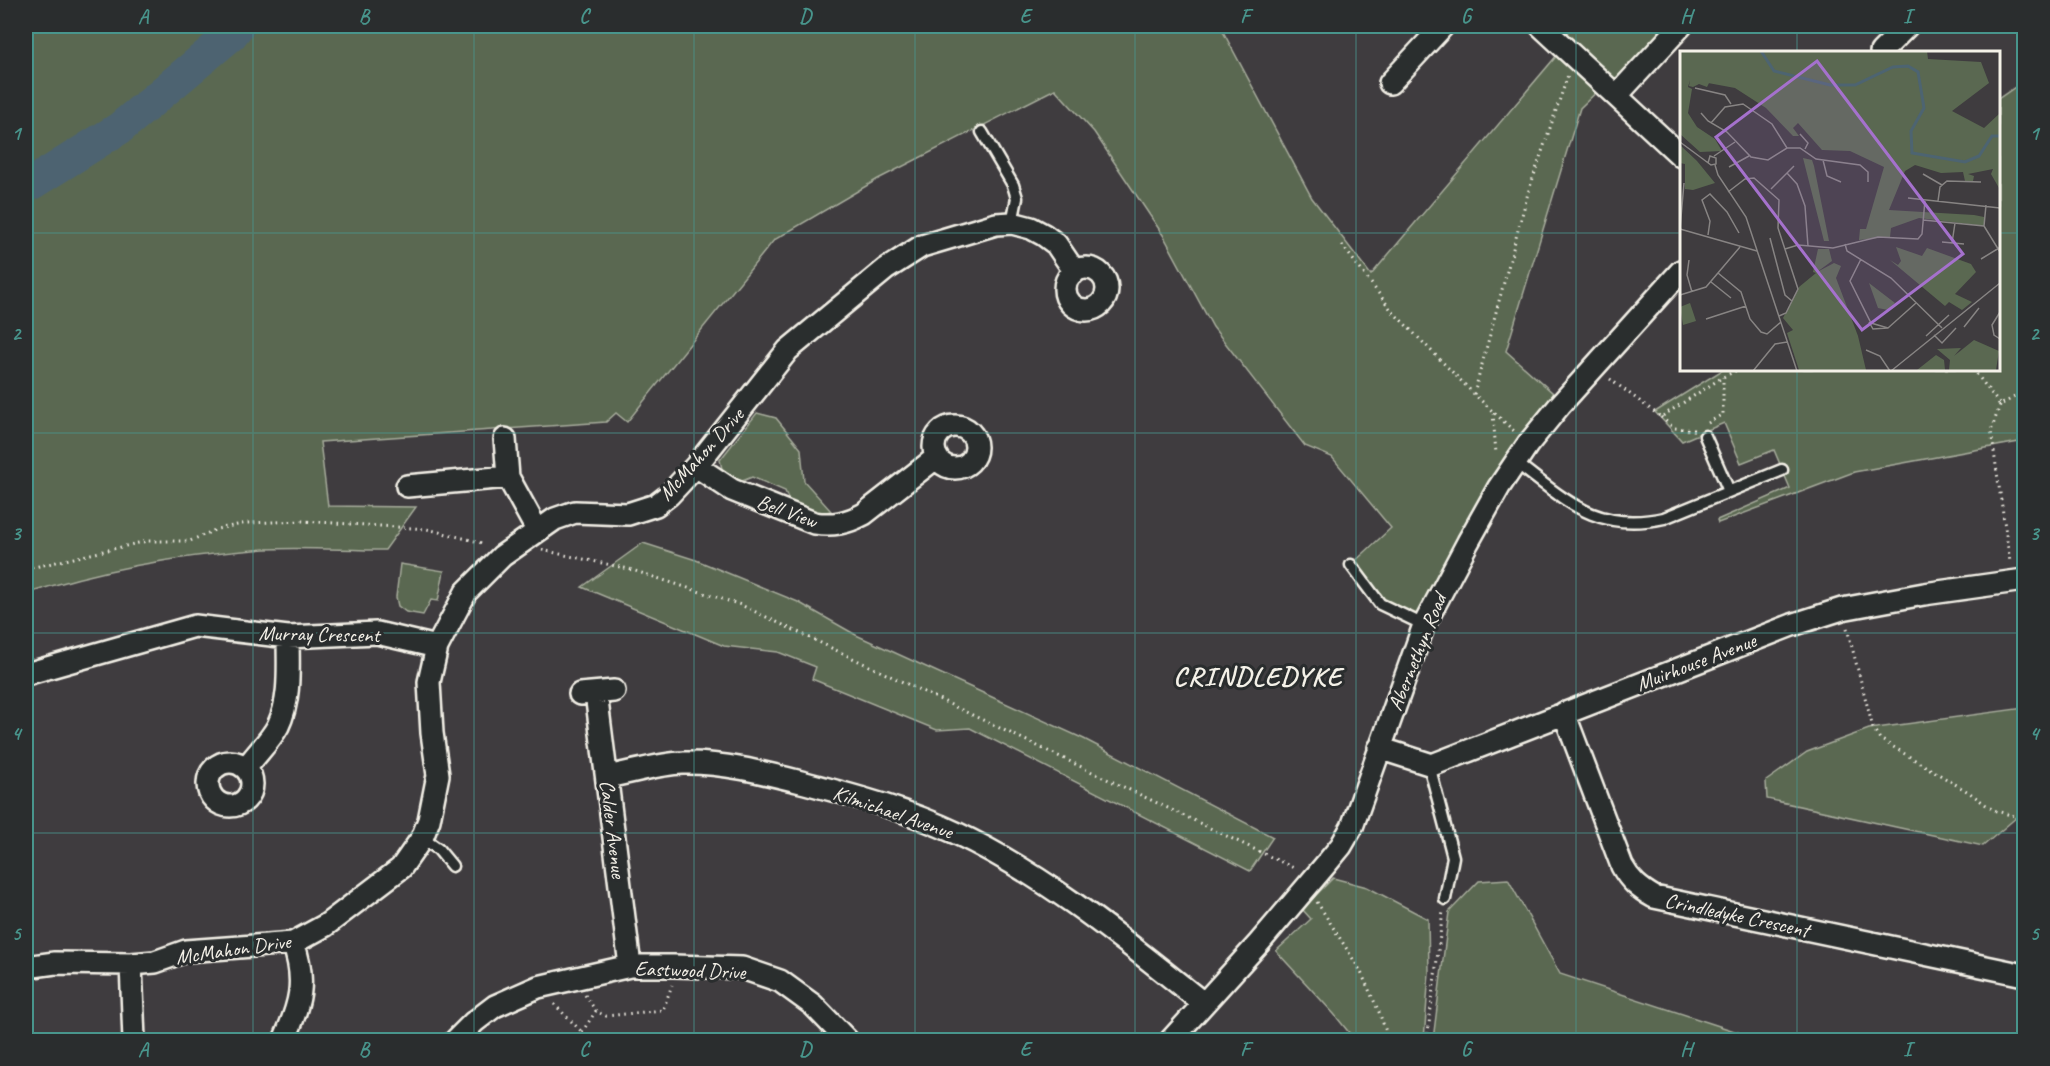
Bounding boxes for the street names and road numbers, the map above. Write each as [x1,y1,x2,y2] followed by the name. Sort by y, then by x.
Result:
[653,401,751,506] street label: McMahon Drive
[753,488,823,535] street label: Bell View
[1382,586,1454,714] street label: Abernethyn Road
[258,620,382,648] street label: Murray Crescent
[1632,627,1761,697] street label: Muirhouse Avenue
[594,778,632,881] street label: Calder Avenue
[830,779,958,845] street label: Kilmichael Avenue
[1663,887,1814,944] street label: Crindledyke Crescent
[174,928,294,970] street label: McMahon Drive
[634,955,747,985] street label: Eastwood Drive

